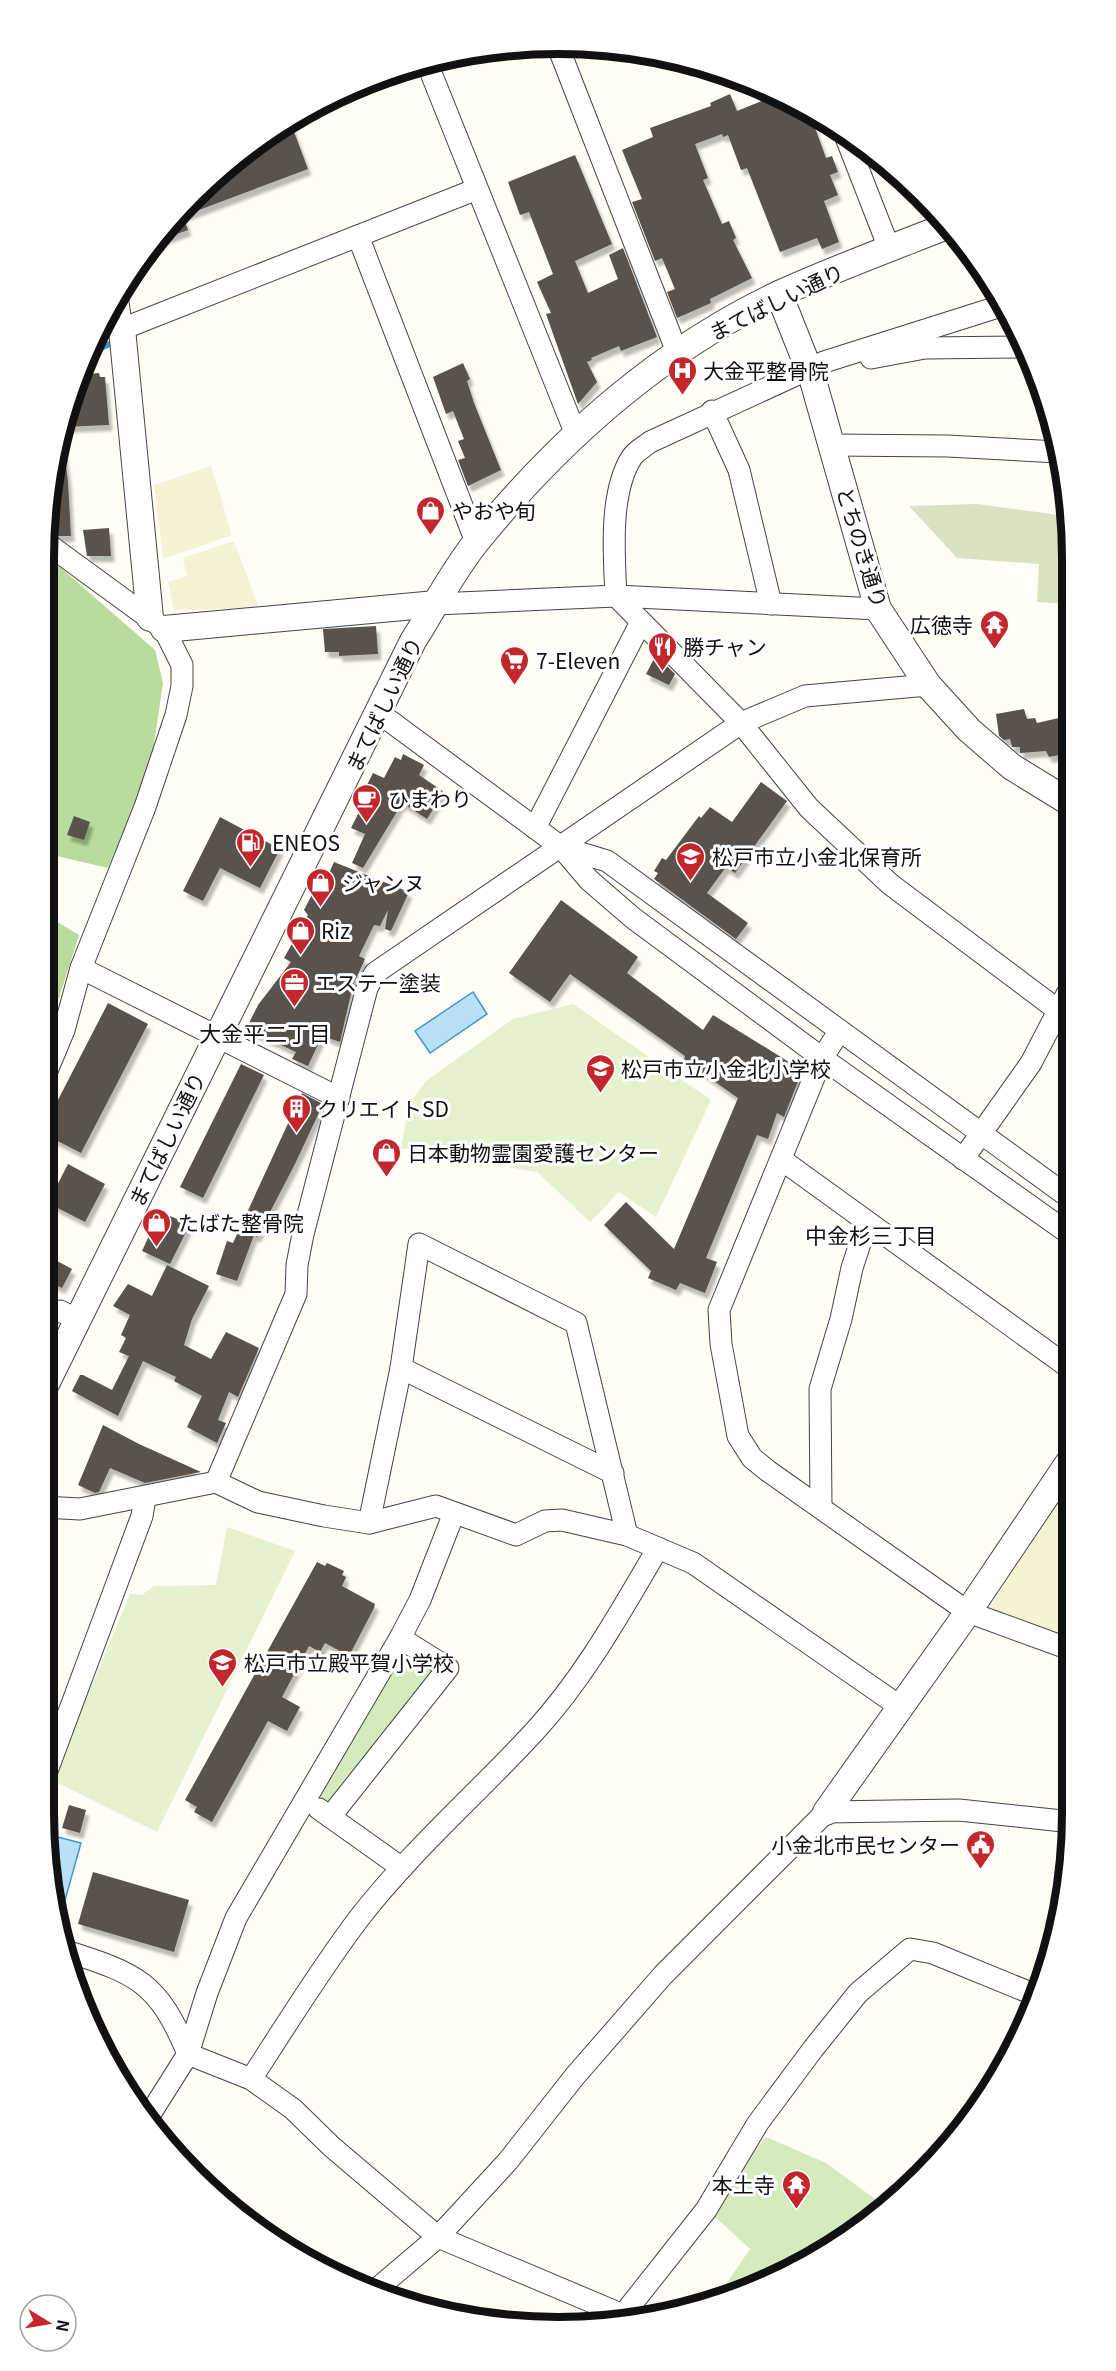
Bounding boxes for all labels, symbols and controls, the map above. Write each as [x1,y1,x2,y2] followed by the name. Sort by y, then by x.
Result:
[704,255,848,347] street label: まてばしい通り
[666,354,698,396] hospital icon: 大金平整骨院
[703,355,829,385] place label: 大金平整骨院
[830,483,896,611] street label: とちのき通り
[415,494,447,536] shop icon: やおや旬
[452,495,536,525] place label: やおや旬
[978,608,1010,650] temple icon: 広徳寺
[910,609,973,639] place label: 広徳寺
[646,630,678,672] restaurant icon: 勝チャン
[683,631,767,661] place label: 勝チャン
[337,632,429,776] street label: まてばしい通り
[499,644,531,686] supermarket icon: 7-Eleven
[536,645,620,675] place label: 7-Eleven
[351,782,383,824] cafe icon: ひまわり
[388,783,472,813] place label: ひまわり
[235,826,267,868] fuel station icon: ENEOS
[272,827,340,857] place label: ENEOS
[675,840,707,882] school or university icon: 松戸市立小金北保育所
[712,841,922,871] place label: 松戸市立小金北保育所
[305,866,337,908] shop icon: ジャンヌ
[342,867,425,897] place label: ジャンヌ
[284,914,316,956] shop icon: Riz
[321,915,350,945] place label: Riz
[278,966,310,1008] office icon: エステー塗装
[315,967,441,997] place label: エステー塗装
[199,1016,331,1048] district label: 大金平二丁目
[584,1052,616,1094] school or university icon: 松戸市立小金北小学校
[621,1053,831,1083] place label: 松戸市立小金北小学校
[120,1067,212,1211] street label: まてばしい通り
[280,1092,312,1134] building icon: クリエイトSD
[317,1093,449,1123] place label: クリエイトSD
[370,1136,402,1178] shop icon: 日本動物霊園愛護センター
[407,1137,659,1167] place label: 日本動物霊園愛護センター
[141,1206,173,1248] shop icon: たばた整骨院
[178,1207,304,1237] place label: たばた整骨院
[805,1218,937,1250] district label: 中金杉三丁目
[207,1646,239,1688] school or university icon: 松戸市立殿平賀小学校
[244,1647,454,1677] place label: 松戸市立殿平賀小学校
[965,1828,997,1870] public building icon: 小金北市民センター
[771,1829,960,1859] place label: 小金北市民センター
[780,2168,812,2210] temple icon: 本土寺
[712,2169,775,2199] place label: 本土寺
[18,2293,78,2353] north arrow
[51,2318,77,2334] text: N

